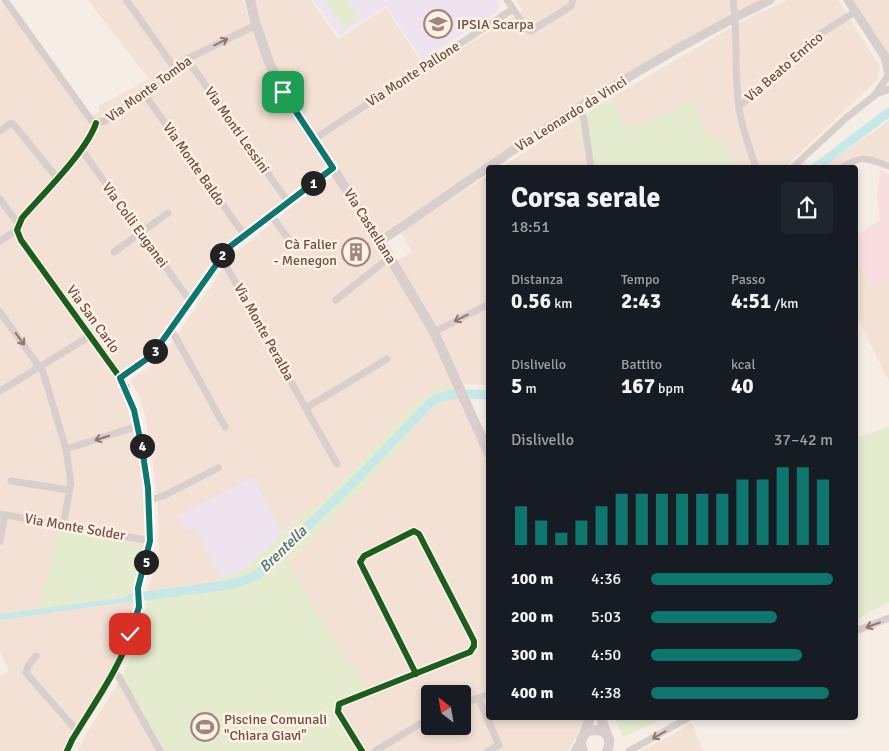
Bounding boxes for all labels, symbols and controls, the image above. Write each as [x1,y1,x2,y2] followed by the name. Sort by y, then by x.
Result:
[423,9,453,39] school or university icon: IPSIA Scarpa
[457,16,534,33] place label: IPSIA Scarpa
[741,28,827,106] street label: Via Beato Enrico
[213,37,228,46] one-way arrow
[363,38,463,110] street label: Via Monte Pallone
[103,52,195,126] street label: Via Monte Tomba
[262,71,304,113] pin
[512,73,630,155] street label: Via Leonardo da Vinci
[269,78,297,106] icon: arrive
[201,84,273,176] street label: Via Monti Lessini
[159,119,229,209] street label: Via Monte Baldo
[300,170,326,196] pin: 1
[310,175,317,192] text: 1
[98,179,172,271] street label: Via Colli Euganei
[511,181,660,215] text: Corsa serale
[781,182,833,234] button: share
[340,185,400,267] street label: Via Castellana
[511,217,550,237] text: 18:51
[274,236,338,269] place label: Cà Falier - Menegon
[341,237,371,267] building icon: Cà Falier - Menegon
[210,242,234,268] pin: 2
[219,247,226,264] text: 2
[511,271,563,288] text: Distanza
[621,271,660,288] text: Tempo
[731,271,765,288] text: Passo
[230,280,298,384] street label: Via Monte Peralba
[63,282,123,356] street label: Via San Carlo
[511,288,551,314] text: 0.56
[621,288,661,314] text: 2:43
[731,288,771,314] text: 4:51
[551,295,572,312] text: km
[771,295,798,312] text: /km
[454,313,469,323] one-way arrow
[15,332,25,346] one-way arrow
[142,338,168,364] pin: 3
[152,343,159,360] text: 3
[511,356,566,373] text: Dislivello
[621,356,662,373] text: Battito
[731,356,756,373] text: kcal
[511,373,522,399] text: 5
[621,373,655,399] text: 167
[731,373,754,399] text: 40
[522,380,537,397] text: m
[655,380,684,397] text: bpm
[511,430,574,450] text: Dislivello
[774,430,833,450] text: 37–42 m
[94,434,110,443] one-way arrow
[130,434,154,458] pin: 4
[139,438,146,455] text: 4
[23,510,127,544] street label: Via Monte Solder
[256,522,311,576] water label: Brentella
[134,550,158,574] pin: 5
[143,554,150,571] text: 5
[511,569,553,589] text: 100 m
[591,569,621,589] text: 4:36
[511,607,553,627] text: 200 m
[591,607,621,627] text: 5:03
[109,613,151,655] pin
[116,620,144,648] icon: check
[865,621,881,630] one-way arrow
[511,645,553,665] text: 300 m
[591,645,621,665] text: 4:50
[511,683,553,703] text: 400 m
[591,683,621,703] text: 4:38
[421,685,471,735] north arrow
[421,685,471,735] map controls
[224,711,327,744] place label: Piscine Comunali "Chiara Giavi"
[190,712,220,742] sports icon: Piscine Comunali "Chiara Giavi"
[653,730,667,740] one-way arrow

